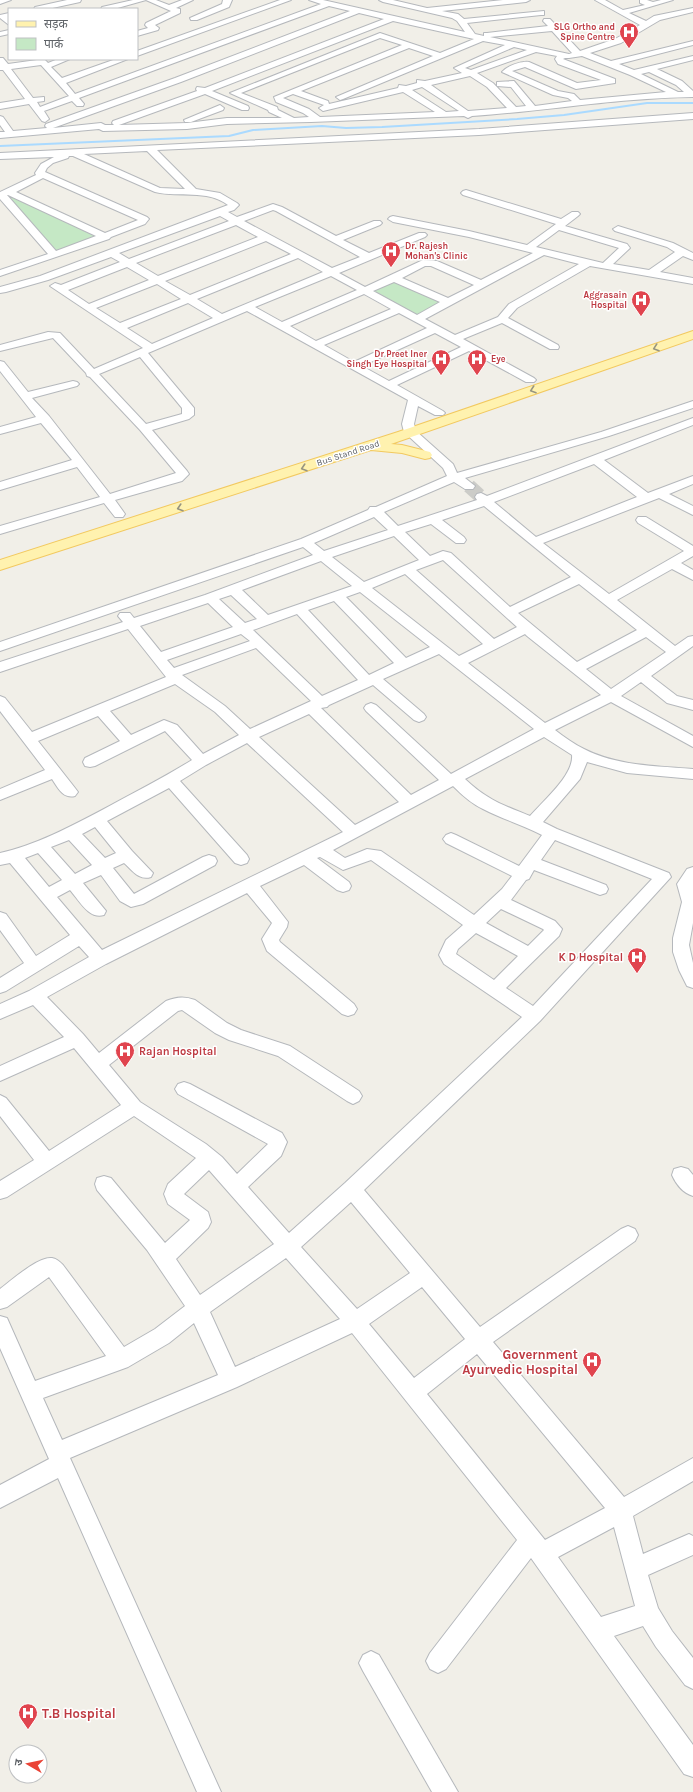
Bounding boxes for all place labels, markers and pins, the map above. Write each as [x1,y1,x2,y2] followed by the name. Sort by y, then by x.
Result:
[618,21,640,49] hospital icon: SLG Ortho and Spine Centre
[554,22,615,42] place label: SLG Ortho and Spine Centre
[380,240,402,268] hospital icon: Dr. Rajesh Mohan's Clinic
[405,241,468,261] place label: Dr. Rajesh Mohan's Clinic
[630,289,652,317] hospital icon: Aggrasain Hospital
[584,290,627,310] place label: Aggrasain Hospital
[430,348,452,376] hospital icon: Dr Preet Iner Singh Eye Hospital
[466,348,488,376] hospital icon: Eye
[347,349,427,369] place label: Dr Preet Iner Singh Eye Hospital
[491,354,506,364] place label: Eye
[626,946,648,974] hospital icon: K D Hospital
[558,951,623,964] place label: K D Hospital
[114,1040,136,1068] hospital icon: Rajan Hospital
[139,1045,217,1058] place label: Rajan Hospital
[462,1347,578,1377] place label: Government Ayurvedic Hospital
[581,1350,603,1378] hospital icon: Government Ayurvedic Hospital
[17,1702,39,1730] hospital icon: T.B Hospital
[42,1706,116,1721] place label: T.B Hospital

